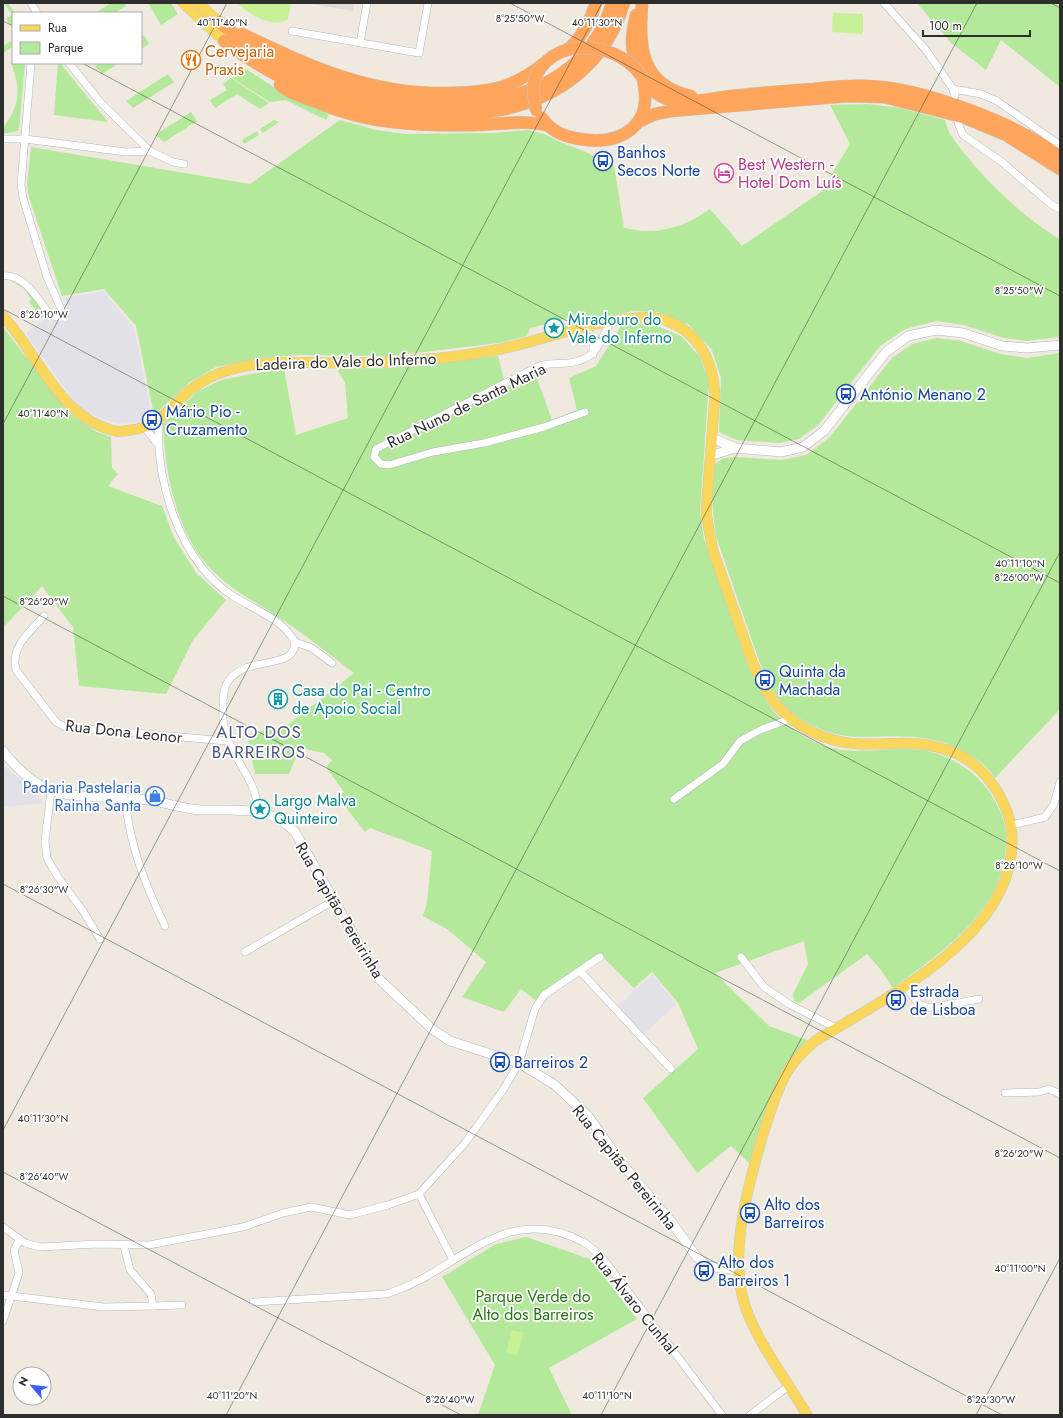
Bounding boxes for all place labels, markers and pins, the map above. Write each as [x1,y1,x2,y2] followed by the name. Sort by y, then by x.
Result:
[205,40,274,81] place label: Cervejaria Praxis
[180,49,202,71] restaurant icon: Cervejaria Praxis
[617,141,700,182] place label: Banhos Secos Norte
[592,150,614,172] bus stop icon: Banhos Secos Norte
[738,153,842,194] place label: Best Western - Hotel Dom Luís
[713,162,735,184] hotel icon: Best Western - Hotel Dom Luís
[568,308,672,349] place label: Miradouro do Vale do Inferno
[543,317,565,339] place icon: Miradouro do Vale do Inferno
[835,383,857,405] bus stop icon: António Menano 2
[860,383,986,406] place label: António Menano 2
[166,400,248,441] place label: Mário Pio - Cruzamento
[141,409,163,431] bus stop icon: Mário Pio - Cruzamento
[779,660,846,701] place label: Quinta da Machada
[754,669,776,691] bus stop icon: Quinta da Machada
[292,679,431,720] place label: Casa do Pai - Centro de Apoio Social
[267,688,289,710] building icon: Casa do Pai - Centro de Apoio Social
[23,776,141,817] place label: Padaria Pastelaria Rainha Santa
[144,785,166,807] shop icon: Padaria Pastelaria Rainha Santa
[274,789,356,830] place label: Largo Malva Quinteiro
[249,798,271,820] place icon: Largo Malva Quinteiro
[910,980,976,1021] place label: Estrada de Lisboa
[885,989,907,1011] bus stop icon: Estrada de Lisboa
[489,1051,511,1073] bus stop icon: Barreiros 2
[514,1051,588,1074] place label: Barreiros 2
[764,1193,824,1234] place label: Alto dos Barreiros
[739,1202,761,1224] bus stop icon: Alto dos Barreiros
[718,1251,790,1292] place label: Alto dos Barreiros 1
[693,1260,715,1282] bus stop icon: Alto dos Barreiros 1

